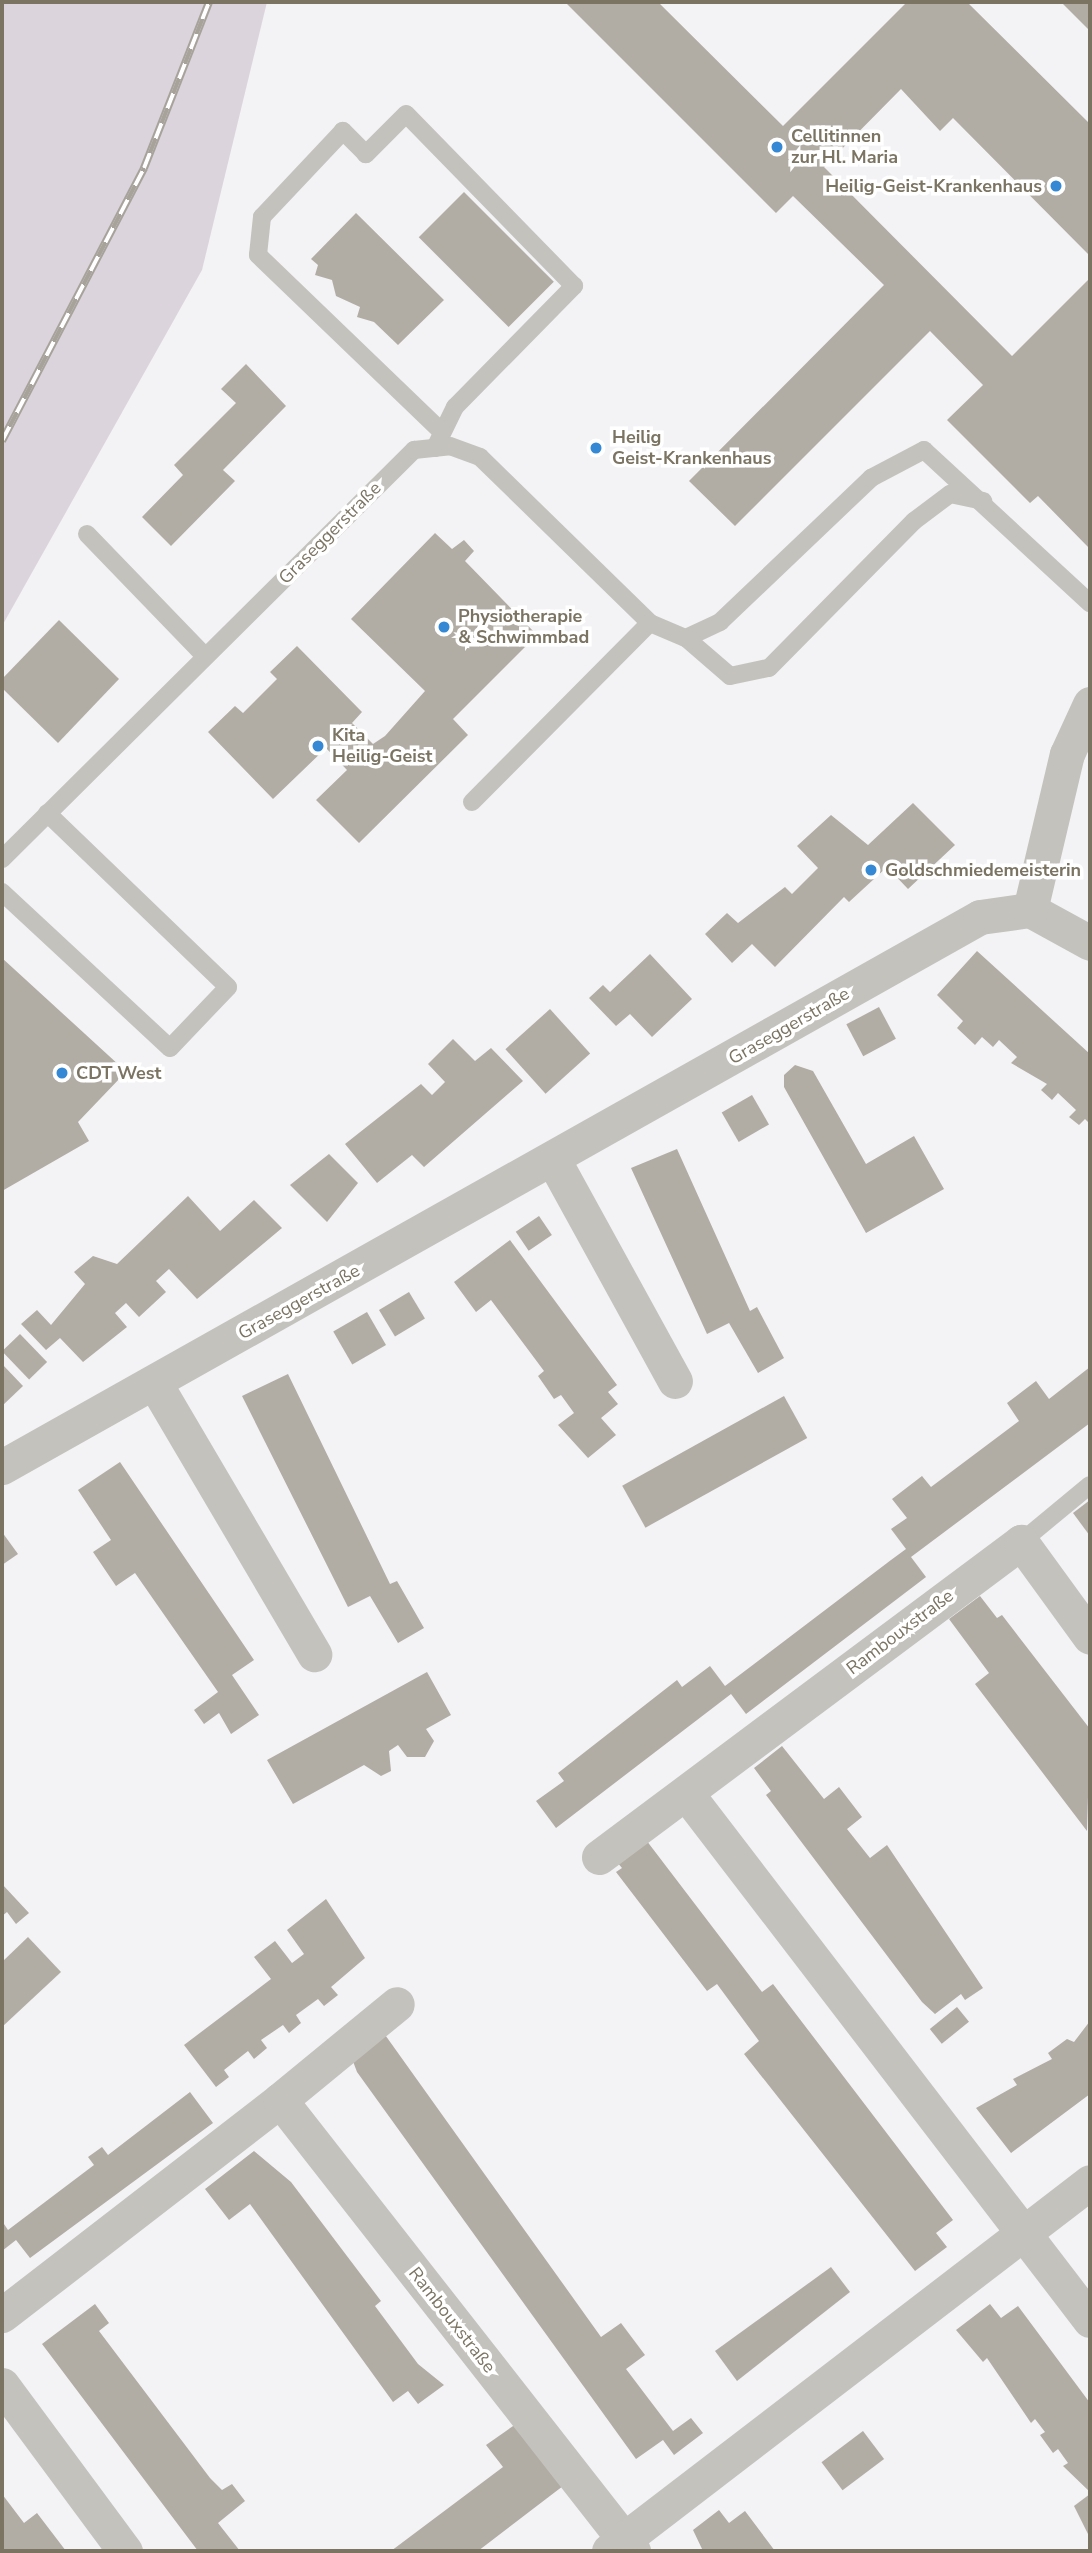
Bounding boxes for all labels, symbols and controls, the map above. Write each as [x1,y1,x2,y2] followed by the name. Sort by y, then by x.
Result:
[791,126,898,168] place label: Cellitinnen zur Hl. Maria
[769,139,785,155] marker: Cellitinnen zur Hl. Maria
[825,175,1042,197] place label: Heilig-Geist-Krankenhaus
[1048,178,1064,194] marker: Heilig-Geist-Krankenhaus
[612,427,772,470] place label: Heilig Geist-Krankenhaus
[586,438,606,458] marker: Heilig Geist-Krankenhaus
[274,477,386,589] street label: Graseggerstraße
[458,606,589,648] place label: Physiotherapie & Schwimmbad
[436,619,452,635] marker: Physiotherapie & Schwimmbad
[332,725,432,768] place label: Kita Heilig-Geist
[310,738,326,754] marker: Kita Heilig-Geist
[885,859,1081,881] place label: Goldschmiedemeisterin
[863,862,879,878] marker: Goldschmiedemeisterin
[725,983,853,1069] street label: Graseggerstraße
[76,1062,161,1084] place label: CDT West
[54,1065,70,1081] marker: CDT West
[234,1260,364,1344] street label: Graseggerstraße
[842,1585,958,1679] street label: Rambouxstraße
[404,2263,500,2377] street label: Rambouxstraße

